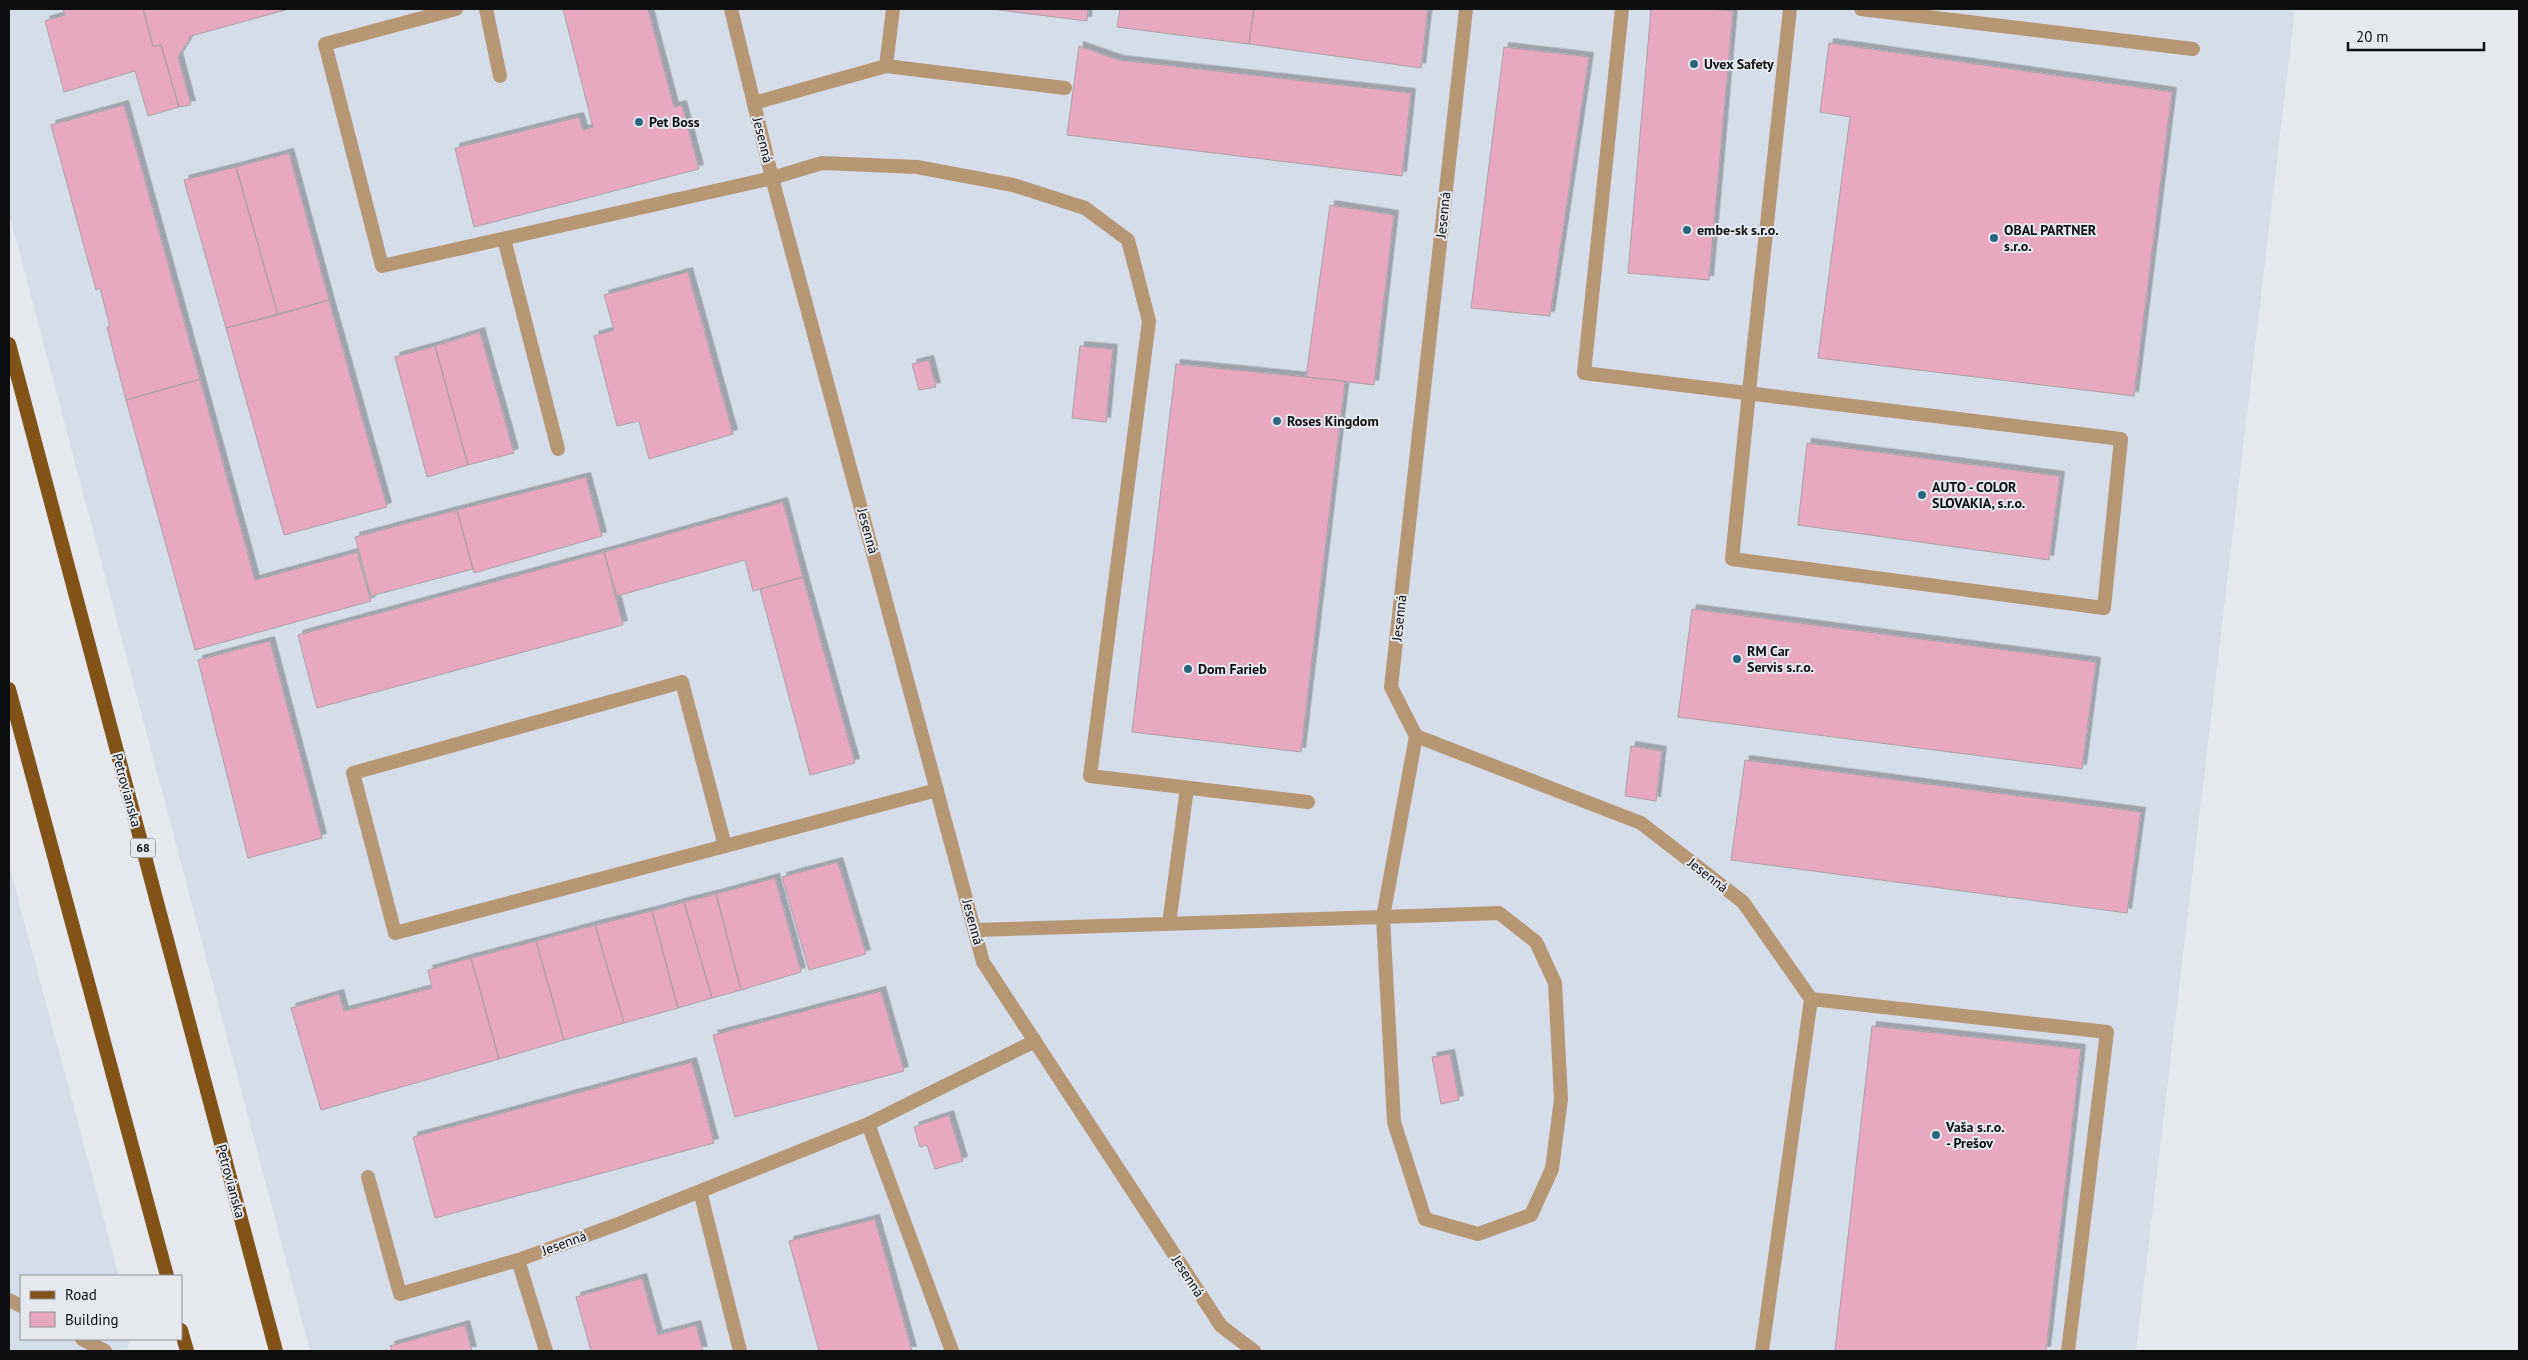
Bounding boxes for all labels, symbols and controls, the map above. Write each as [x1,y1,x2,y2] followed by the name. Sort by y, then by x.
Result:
[2348,20,2484,52] scale bar
[2356,27,2389,46] text: 20 m
[1704,55,1774,73] place label: Uvex Safety
[1688,58,1700,70] marker: Uvex Safety
[649,113,700,131] place label: Pet Boss
[748,114,777,165] street label: Jesenná
[633,116,645,128] marker: Pet Boss
[1432,191,1454,240] street label: Jesenná
[1697,221,1779,239] place label: embe-sk s.r.o.
[2004,221,2097,255] place label: OBAL PARTNER s.r.o.
[1681,224,1693,236] marker: embe-sk s.r.o.
[1988,232,2000,244] marker: OBAL PARTNER s.r.o.
[1287,412,1379,430] place label: Roses Kingdom
[1271,415,1283,427] marker: Roses Kingdom
[1932,478,2025,512] place label: AUTO - COLOR SLOVAKIA, s.r.o.
[1916,489,1928,501] marker: AUTO - COLOR SLOVAKIA, s.r.o.
[853,505,883,556] street label: Jesenná
[1388,594,1410,643] street label: Jesenná
[1747,642,1814,676] place label: RM Car Servis s.r.o.
[1731,653,1743,665] marker: RM Car Servis s.r.o.
[1198,660,1267,678] place label: Dom Farieb
[1182,663,1194,675] marker: Dom Farieb
[108,751,146,829] street label: Petrovianska
[130,838,156,858] road number: 68
[1683,853,1732,896] street label: Jesenná
[958,896,988,947] street label: Jesenná
[1945,1118,2005,1152] place label: Vaša s.r.o. - Prešov
[1930,1129,1942,1141] marker: Vaša s.r.o. - Prešov
[212,1142,250,1220] street label: Petrovianska
[538,1227,589,1260] street label: Jesenná
[1167,1251,1208,1300] street label: Jesenná
[20,1275,182,1340] legend
[65,1285,97,1304] text: Road
[65,1310,119,1329] text: Building

